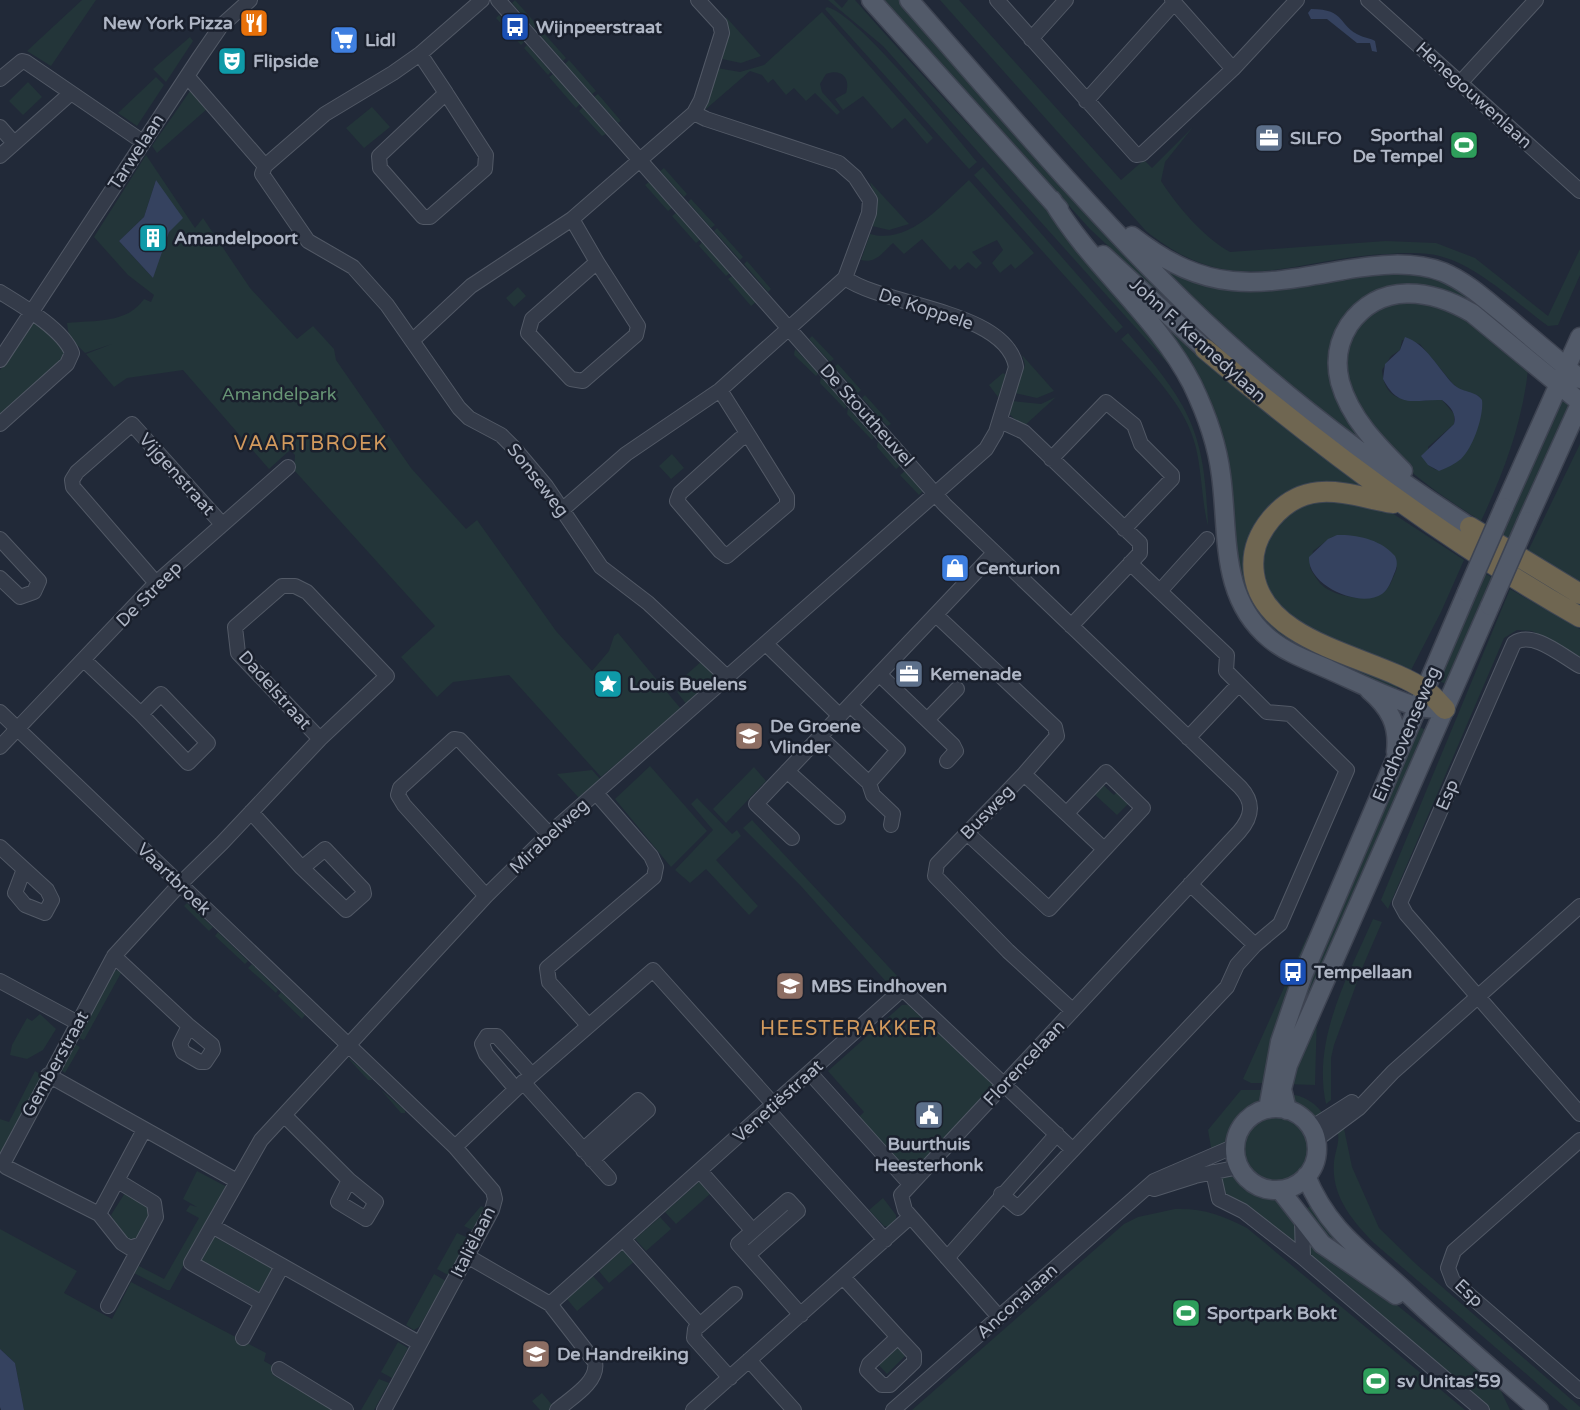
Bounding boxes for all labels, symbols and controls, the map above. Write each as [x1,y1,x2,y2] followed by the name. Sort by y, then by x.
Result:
[238,7,270,39] restaurant icon: New York Pizza
[499,11,531,43] bus stop icon: Wijnpeerstraat
[103,12,233,34] place label: New York Pizza
[536,16,662,38] place label: Wijnpeerstraat
[328,24,360,56] supermarket icon: Lidl
[365,29,396,51] place label: Lidl
[1411,37,1537,153] street label: Henegouwenlaan
[216,45,248,77] theatre icon: Flipside
[253,50,319,72] place label: Flipside
[103,110,169,194] street label: Tarwelaan
[1253,122,1285,154] office icon: SILFO
[1352,124,1443,167] place label: Sporthal De Tempel
[1290,127,1342,149] place label: SILFO
[1448,129,1480,161] sports icon: Sporthal De Tempel
[137,222,169,254] building icon: Amandelpoort
[174,227,298,249] place label: Amandelpoort
[1125,273,1271,407] street label: John F. Kennedylaan
[876,283,976,335] street label: De Koppele
[815,359,919,471] street label: De Stoutheuvel
[221,383,337,405] park label: Amandelpark
[134,428,220,520] street label: Vijgenstraat
[234,432,388,456] district label: VAARTBROEK
[502,439,574,521] street label: Sonseweg
[939,552,971,584] shop icon: Centurion
[112,557,186,631] street label: De Streep
[976,557,1060,579] place label: Centurion
[234,646,316,734] street label: Dadelstraat
[893,658,925,690] office icon: Kemenade
[930,663,1022,685] place label: Kemenade
[1368,663,1444,805] street label: Eindhovenseweg
[592,668,624,700] place icon: Louis Buelens
[629,673,747,695] place label: Louis Buelens
[770,715,861,758] place label: De Groene Vlinder
[733,720,765,752] school or university icon: De Groene Vlinder
[1431,776,1463,814] street label: Esp
[956,780,1018,844] street label: Busweg
[505,794,593,878] street label: Mirabelweg
[132,838,216,920] street label: Vaartbroek
[1277,956,1309,988] bus stop icon: Tempellaan
[1313,961,1412,983] place label: Tempellaan
[774,970,806,1002] school or university icon: MBS Eindhoven
[811,975,947,997] place label: MBS Eindhoven
[17,1007,93,1121] street label: Gemberstraat
[979,1015,1069,1111] street label: Florencelaan
[760,1017,938,1041] district label: HEESTERAKKER
[728,1055,828,1147] street label: Venetiëstraat
[913,1099,945,1131] public building icon: Buurthuis Heesterhonk
[875,1133,984,1176] place label: Buurthuis Heesterhonk
[446,1203,500,1281] street label: Italiëlaan
[972,1259,1062,1343] street label: Anconalaan
[1450,1274,1488,1312] street label: Esp
[1170,1297,1202,1329] sports icon: Sportpark Bokt
[1207,1302,1337,1324] place label: Sportpark Bokt
[520,1338,552,1370] school or university icon: De Handreiking
[557,1343,689,1365] place label: De Handreiking
[1360,1365,1392,1397] sports icon: sv Unitas'59
[1397,1370,1501,1392] place label: sv Unitas'59

